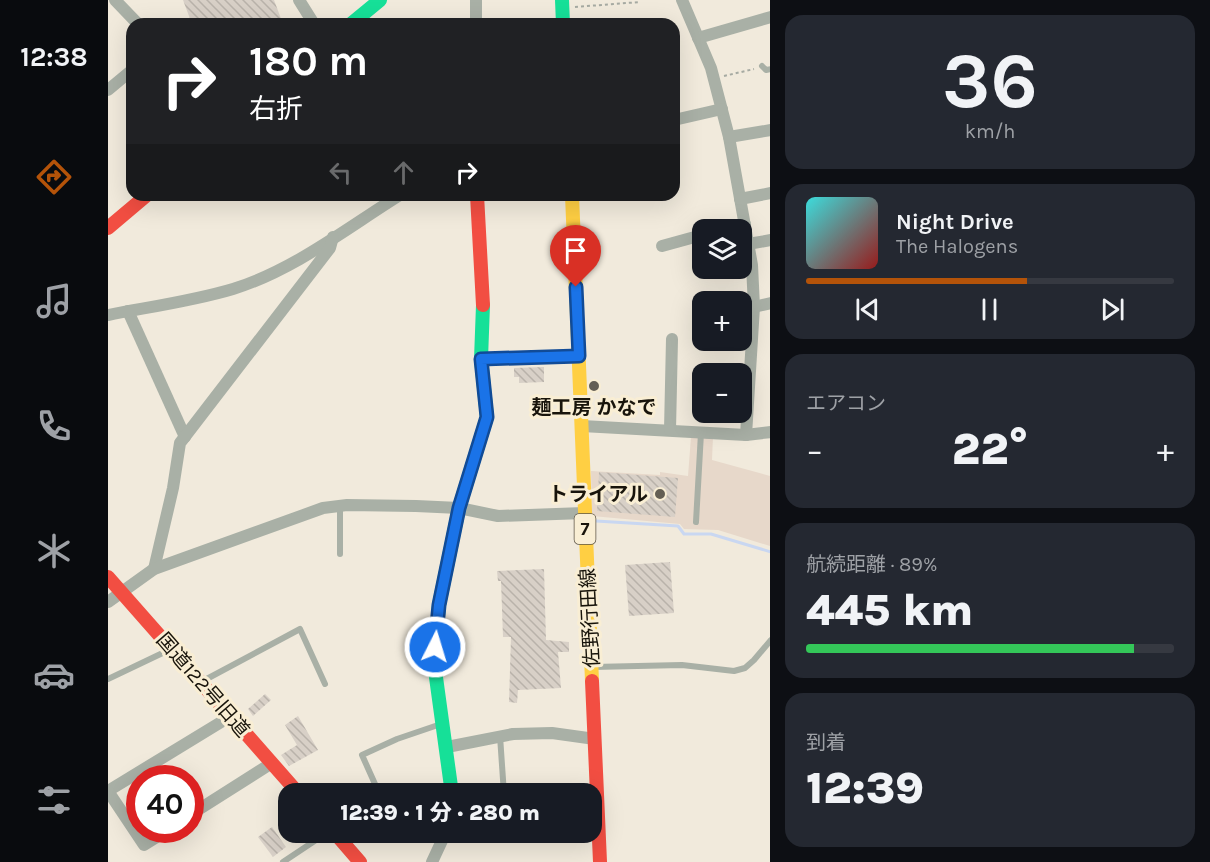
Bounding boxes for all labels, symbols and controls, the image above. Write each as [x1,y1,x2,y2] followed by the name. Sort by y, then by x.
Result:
[942,35,1038,127] text: 36
[249,36,368,86] text: 180 m
[20,41,88,73] text: 12:38
[150,42,228,120] icon: right
[249,93,303,125] text: 右折
[965,120,1015,143] text: km/h
[33,156,75,198] icon: directions
[324,156,357,189] icon: left
[387,156,420,189] icon: ahead
[450,156,483,189] icon: right
[896,209,1014,235] text: Night Drive
[692,219,752,423] map controls
[692,219,752,279] button: layers
[550,225,601,287] pin
[559,234,592,267] icon: arrive
[896,235,1018,258] text: The Halogens
[33,280,75,322] icon: music
[692,291,752,351] button: +
[851,293,884,326] icon: previous
[973,293,1006,326] icon: pause
[1096,293,1129,326] icon: next
[692,363,752,423] button: −
[587,379,601,393] marker: 麺工房 かなで
[806,392,886,415] text: エアコン
[531,396,657,419] place label: 麺工房 かなで
[33,405,75,447] icon: phone
[952,423,1028,475] text: 22°
[806,431,823,469] text: −
[1157,431,1174,469] text: +
[548,483,648,506] place label: トライアル
[653,487,667,501] marker: トライアル
[574,514,596,544] road number: 7
[33,530,75,572] icon: climate
[806,553,937,576] text: 航続距離 · 89%
[576,567,604,669] street label: 佐野行田線
[806,584,973,636] text: 445 km
[403,615,467,679] position arrow
[152,628,254,742] street label: 国道122号旧道
[33,654,75,696] icon: car
[806,731,846,754] text: 到着
[806,762,924,814] text: 12:39
[126,765,204,843] speed limit sign: 40
[33,779,75,821] icon: filters
[340,800,540,826] text: 12:39 · 1 分 · 280 m

